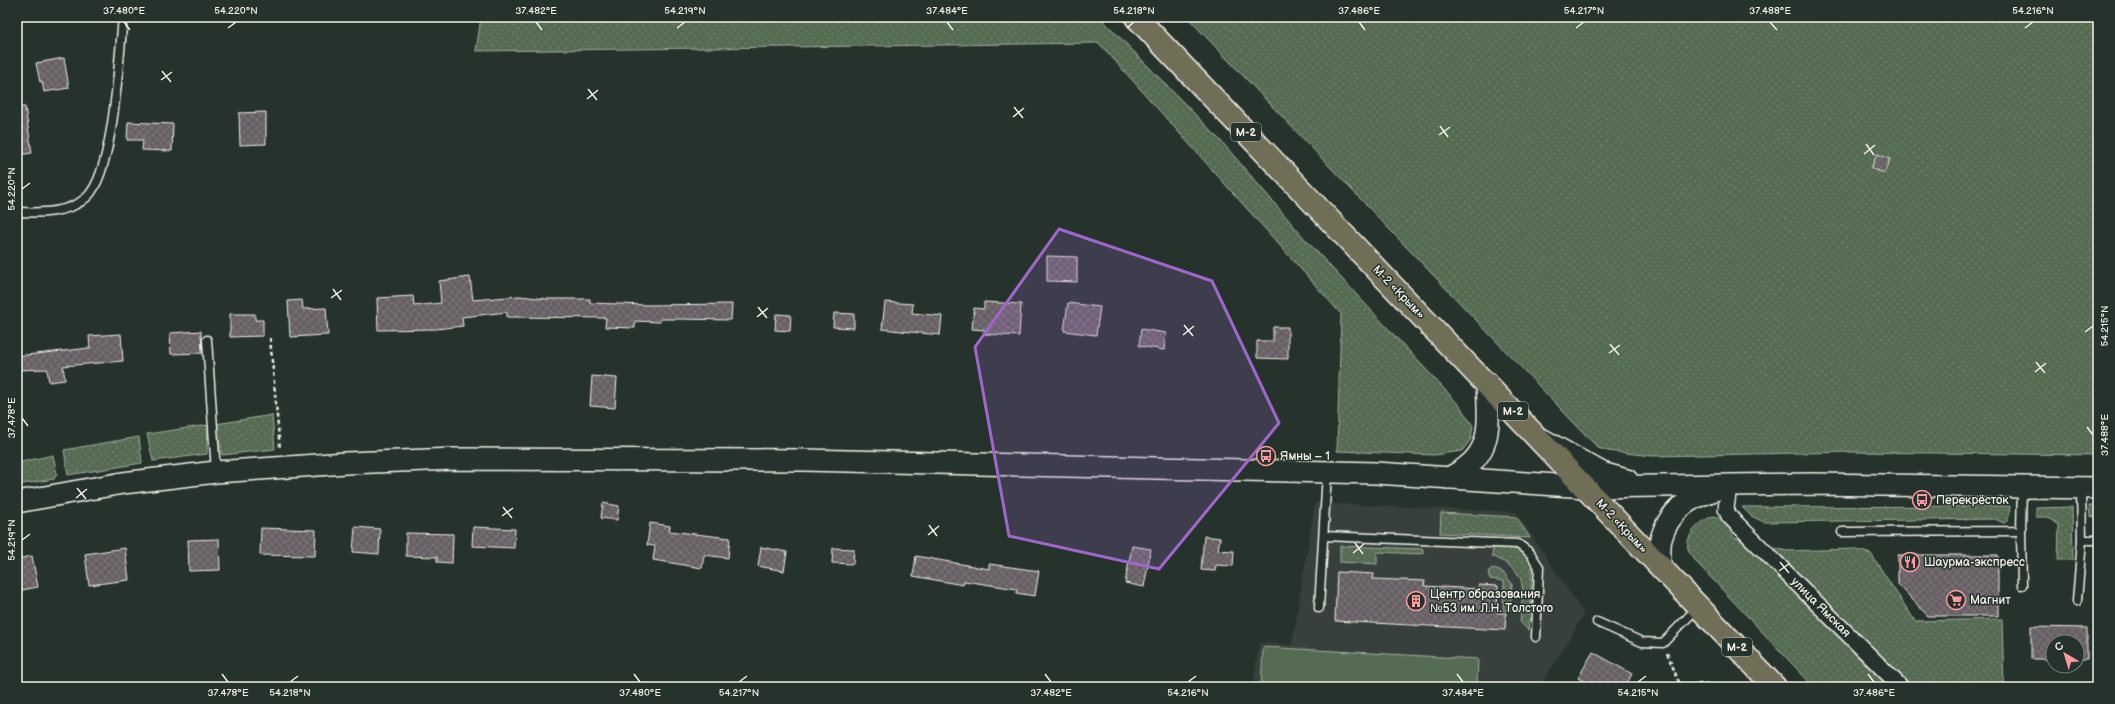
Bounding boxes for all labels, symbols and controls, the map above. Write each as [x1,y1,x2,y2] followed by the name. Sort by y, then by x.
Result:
[103,5,145,17] text: 37.480°E
[214,5,258,17] text: 54.220°N
[515,5,557,17] text: 37.482°E
[664,5,706,17] text: 54.219°N
[926,5,968,17] text: 37.484°E
[1113,5,1155,17] text: 54.218°N
[1338,5,1380,17] text: 37.486°E
[1564,5,1604,17] text: 54.217°N
[1749,5,1791,17] text: 37.488°E
[2012,5,2054,17] text: 54.216°N
[1231,123,1261,141] road number: М-2
[6,167,18,211] text: 54.220°N
[1369,262,1428,323] street label: М-2 «Крым»
[2099,305,2111,347] text: 54.215°N
[6,397,18,439] text: 37.478°E
[1498,402,1528,420] road number: М-2
[2099,414,2111,456] text: 37.488°E
[1255,445,1277,467] bus stop icon: Ямны – 1
[1280,449,1330,464] place label: Ямны – 1
[1911,489,1933,511] bus stop icon: Перекрёсток
[1936,493,2009,508] place label: Перекрёсток
[1593,496,1651,557] street label: М-2 «Крым»
[6,519,18,561] text: 54.219°N
[1899,551,1921,573] restaurant icon: Шаурма-экспресс
[1924,555,2025,570] place label: Шаурма-экспресс
[1788,574,1854,641] street label: улица Ямская
[1430,587,1553,616] place label: Центр образования №53 им. Л.Н. Толстого
[1945,589,1967,611] supermarket icon: Магнит
[1405,590,1427,612] building icon: Центр образования №53 им. Л.Н. Толстого
[1970,593,2011,608] place label: Магнит
[2045,634,2085,674] north arrow
[1722,638,1752,656] road number: М-2
[2052,639,2066,654] text: С
[207,687,249,699] text: 37.478°E
[269,687,311,699] text: 54.218°N
[619,687,661,699] text: 37.480°E
[719,687,759,699] text: 54.217°N
[1030,687,1072,699] text: 37.482°E
[1167,687,1209,699] text: 54.216°N
[1442,687,1484,699] text: 37.484°E
[1617,687,1659,699] text: 54.215°N
[1853,687,1895,699] text: 37.486°E

